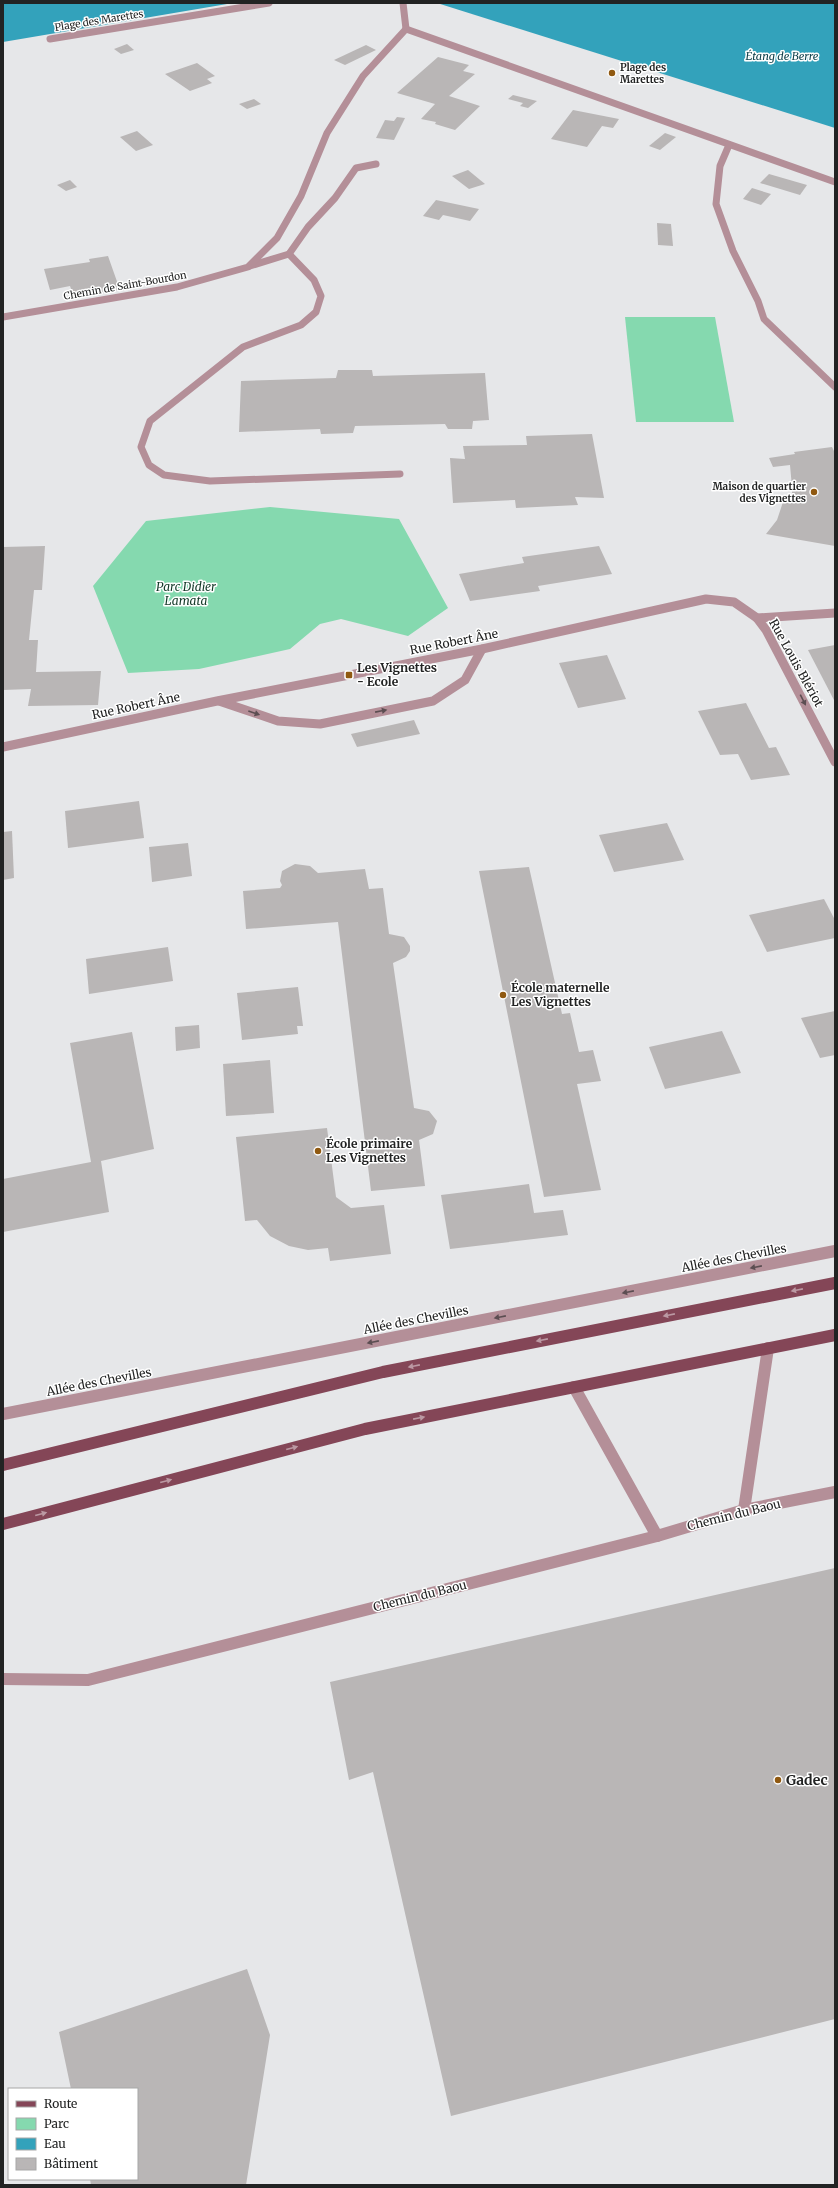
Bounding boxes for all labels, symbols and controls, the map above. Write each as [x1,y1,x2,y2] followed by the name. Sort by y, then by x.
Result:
[54,7,144,34] street label: Plage des Marettes
[746,49,819,63] water label: Étang de Berre
[620,61,666,86] place label: Plage des Marettes
[607,68,617,78] marker: Plage des Marettes
[63,268,188,303] street label: Chemin de Saint-Bourdon
[712,480,806,505] place label: Maison de quartier des Vignettes
[809,487,819,497] marker: Maison de quartier des Vignettes
[156,579,217,608] park label: Parc Didier Lamata
[766,616,827,710] street label: Rue Louis Blériot
[409,626,499,657] street label: Rue Robert Âne
[357,660,437,689] place label: Les Vignettes - Ecole
[344,670,354,680] marker: Les Vignettes - Ecole
[91,689,181,722] street label: Rue Robert Âne
[800,695,806,706] one-way arrow
[375,708,387,714] one-way arrow
[248,710,260,716] one-way arrow
[511,979,610,1009] place label: École maternelle Les Vignettes
[498,990,508,1000] marker: École maternelle Les Vignettes
[326,1135,413,1165] place label: École primaire Les Vignettes
[313,1146,323,1156] marker: École primaire Les Vignettes
[679,1240,788,1275] street label: Allée des Chevilles
[749,1264,762,1270] one-way arrow
[791,1288,803,1294] one-way arrow
[622,1289,634,1295] one-way arrow
[361,1302,470,1337] street label: Allée des Chevilles
[663,1313,675,1319] one-way arrow
[494,1314,507,1320] one-way arrow
[535,1338,548,1344] one-way arrow
[367,1339,379,1345] one-way arrow
[408,1363,420,1369] one-way arrow
[44,1364,153,1399] street label: Allée des Chevilles
[413,1415,425,1421] one-way arrow
[286,1445,298,1451] one-way arrow
[160,1478,173,1484] one-way arrow
[686,1496,782,1533] street label: Chemin du Baou
[34,1511,47,1517] one-way arrow
[372,1577,468,1614] street label: Chemin du Baou
[786,1771,828,1789] place label: Gadec
[773,1775,783,1785] marker: Gadec
[8,2088,138,2180] legend
[44,2096,77,2111] text: Route
[44,2116,69,2131] text: Parc
[44,2136,66,2151] text: Eau
[44,2156,98,2171] text: Bâtiment

